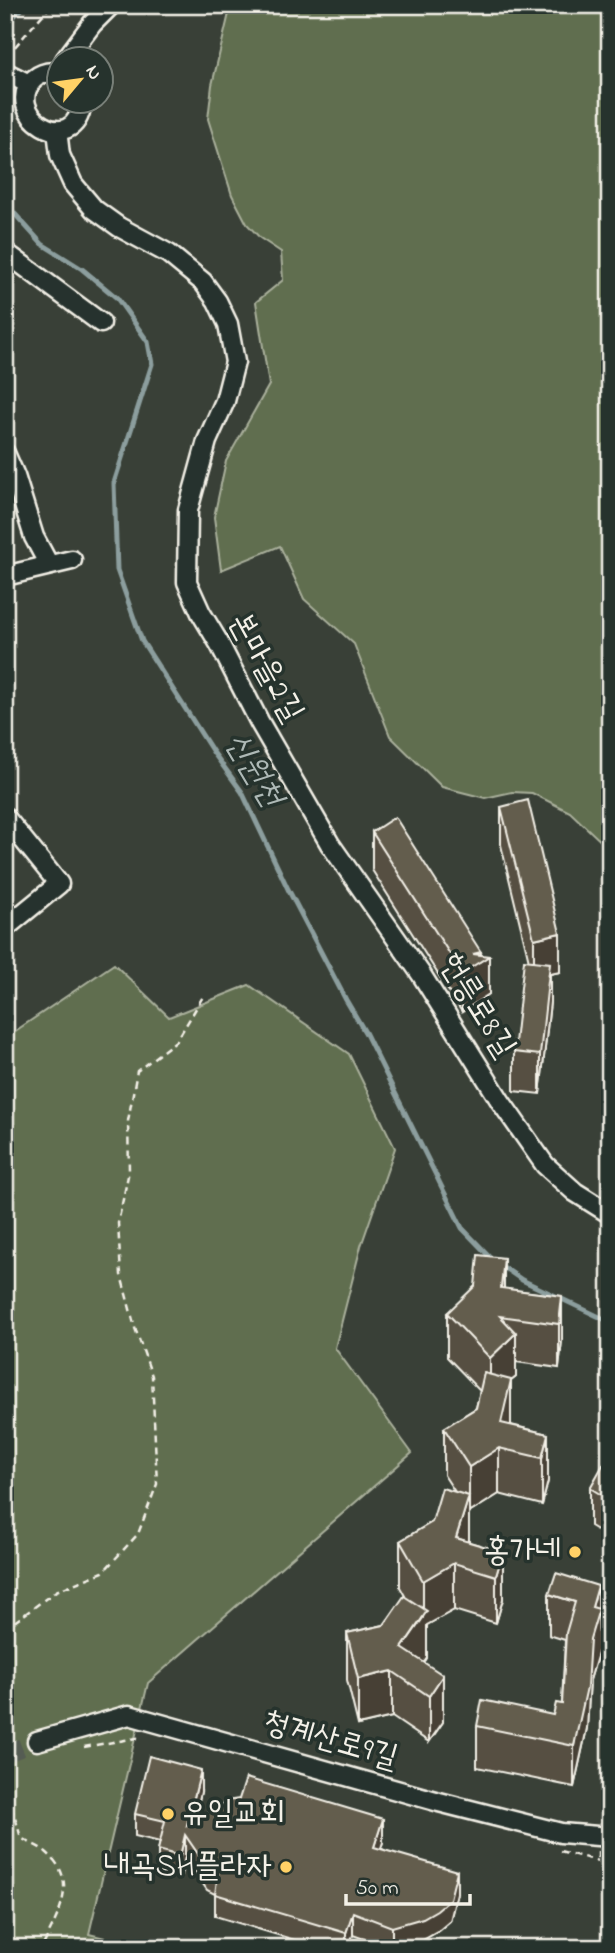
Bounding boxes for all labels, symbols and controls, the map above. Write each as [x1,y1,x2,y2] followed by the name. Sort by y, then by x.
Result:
[46,46,116,116] north arrow
[78,61,108,85] text: N
[216,605,314,731] street label: 본마을2길
[212,723,296,819] water label: 신원천
[426,945,526,1067] street label: 헌릉로8길
[484,1529,561,1576] place label: 홍가네
[567,1544,583,1560] marker: 홍가네
[257,1699,403,1783] street label: 청계산로9길
[182,1791,285,1838] place label: 유일교회
[160,1806,176,1822] marker: 유일교회
[104,1844,272,1891] place label: 내곡SH플라자
[278,1859,294,1875] marker: 내곡SH플라자
[346,1862,470,1906] scale bar
[356,1874,399,1904] text: 50 m

